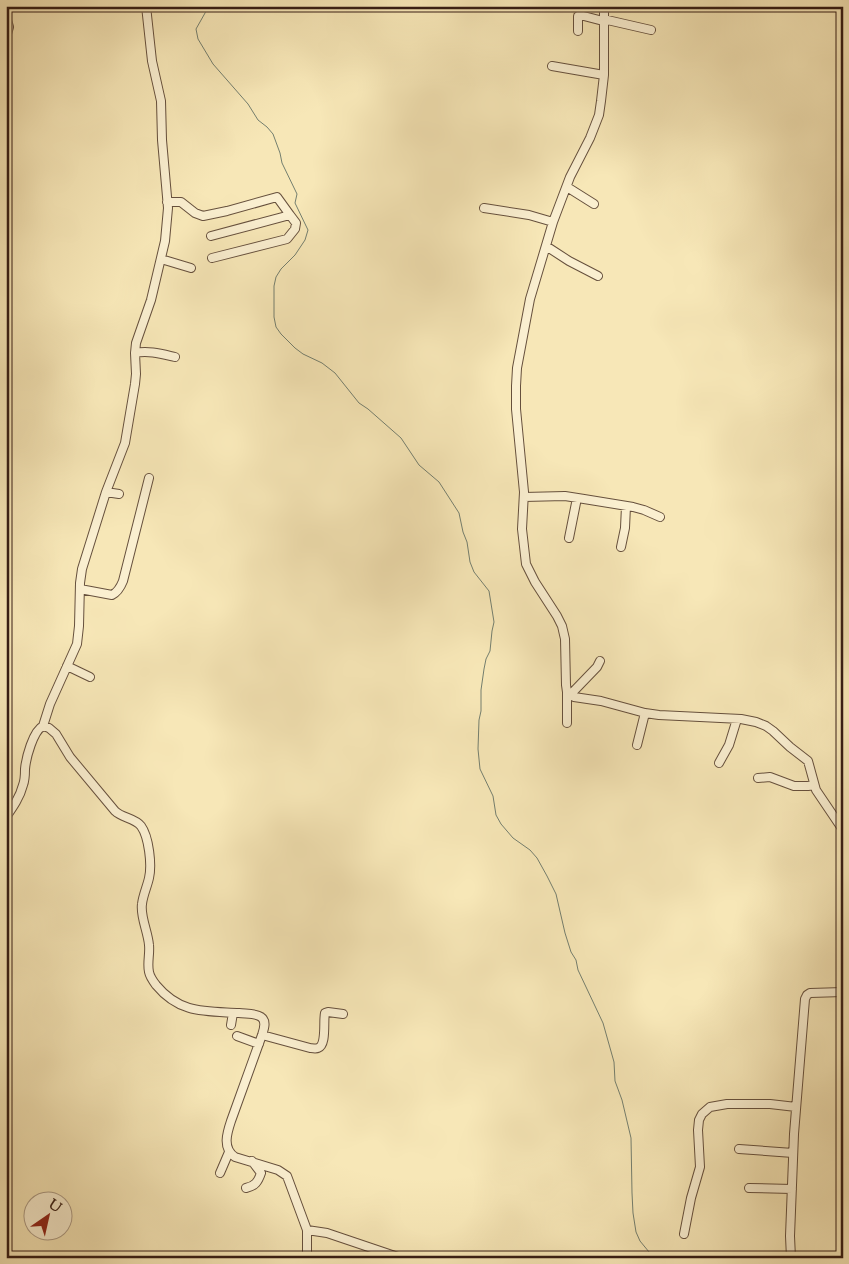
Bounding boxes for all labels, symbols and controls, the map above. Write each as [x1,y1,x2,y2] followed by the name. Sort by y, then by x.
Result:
[22,1192,72,1242] north arrow
[44,1195,65,1219] text: U

